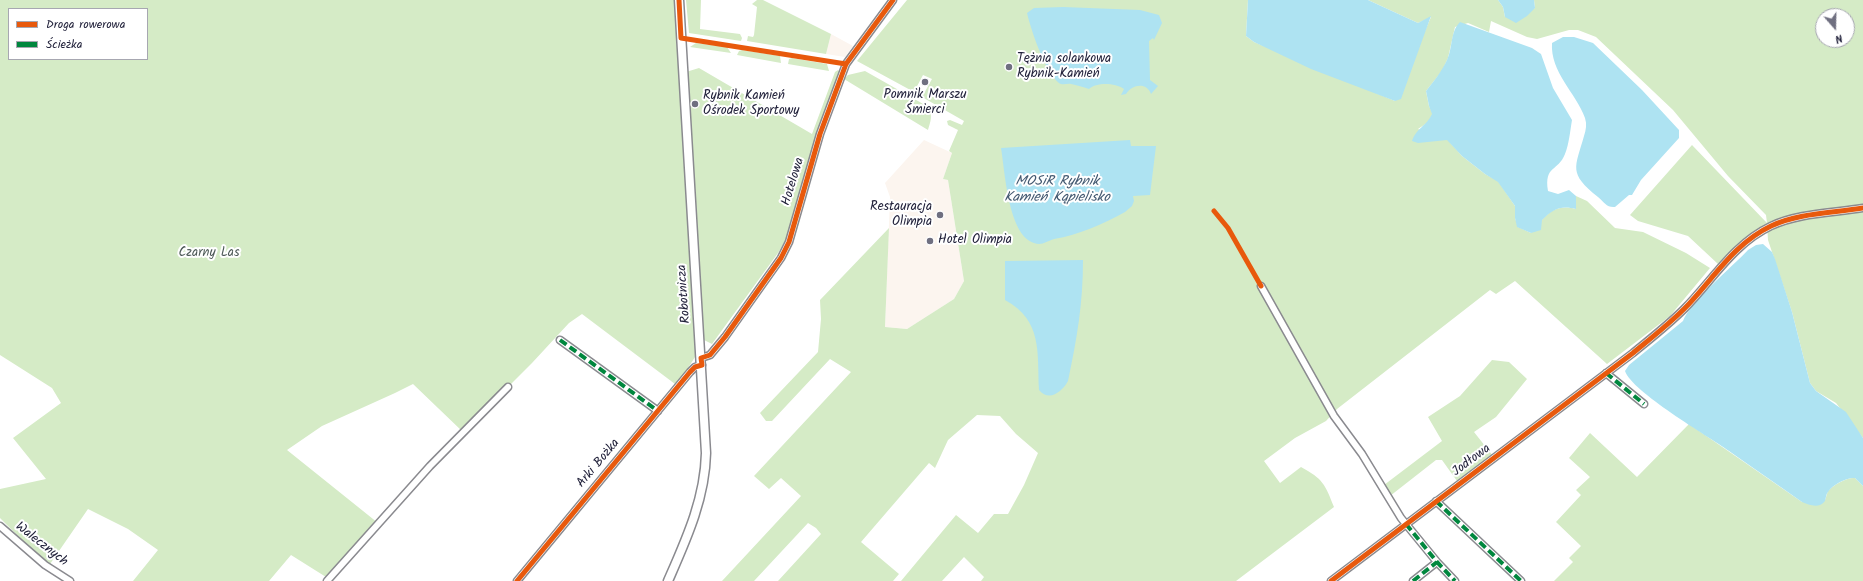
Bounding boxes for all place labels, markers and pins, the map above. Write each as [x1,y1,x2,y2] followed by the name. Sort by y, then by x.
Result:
[1017,52,1111,83] place label: Tężnia solankowa Rybnik-Kamień
[1004,62,1014,72] marker: Tężnia solankowa Rybnik-Kamień
[920,77,930,87] marker: Pomnik Marszu Śmierci
[884,88,966,119] place label: Pomnik Marszu Śmierci
[703,89,799,120] place label: Rybnik Kamień Ośrodek Sportowy
[690,99,700,109] marker: Rybnik Kamień Ośrodek Sportowy
[870,200,932,231] place label: Restauracja Olimpia
[935,210,945,220] marker: Restauracja Olimpia
[938,233,1012,249] place label: Hotel Olimpia
[925,236,935,246] marker: Hotel Olimpia

